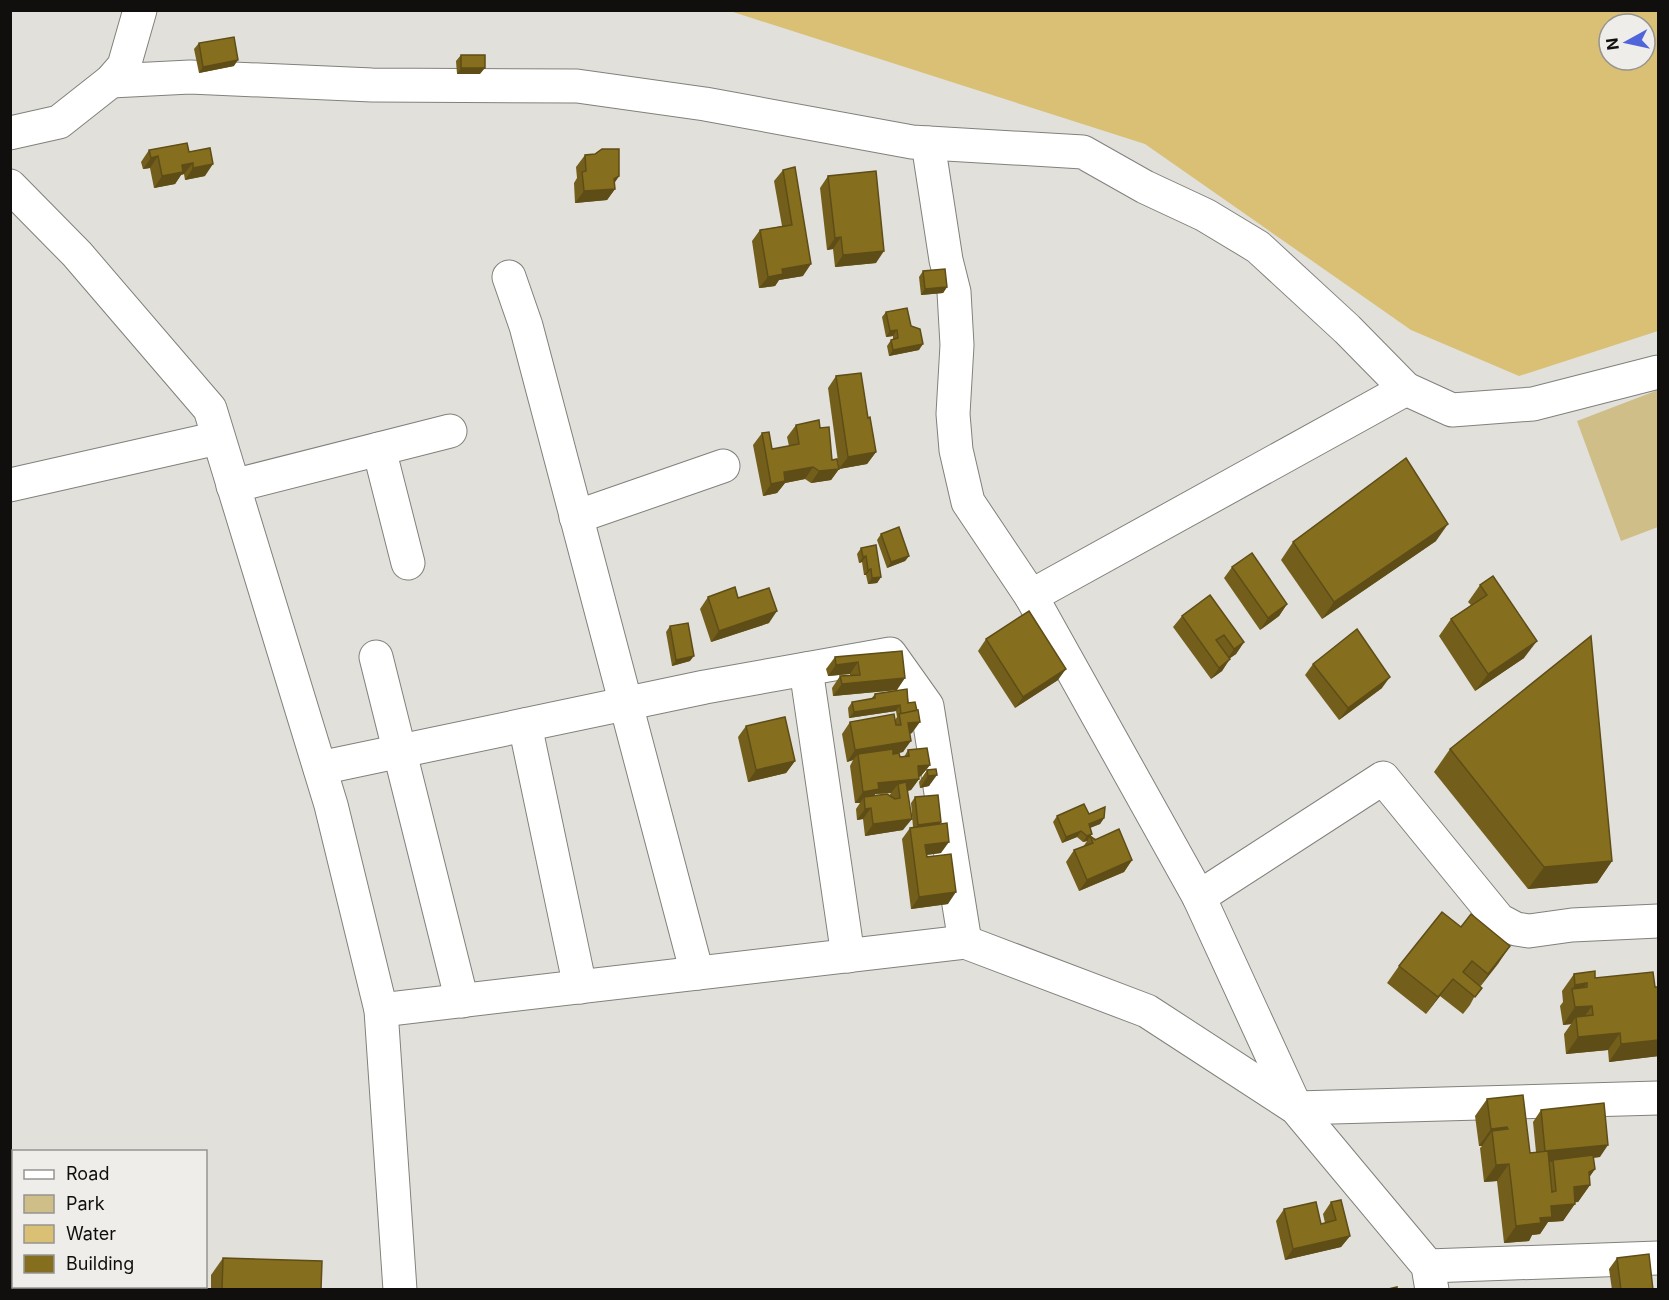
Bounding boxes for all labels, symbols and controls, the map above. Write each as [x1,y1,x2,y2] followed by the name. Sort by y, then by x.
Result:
[1597,12,1657,72] north arrow
[1601,37,1623,52] text: N
[12,1150,207,1288] legend
[66,1163,109,1184] text: Road
[66,1193,105,1214] text: Park
[66,1223,116,1244] text: Water
[66,1253,134,1274] text: Building

